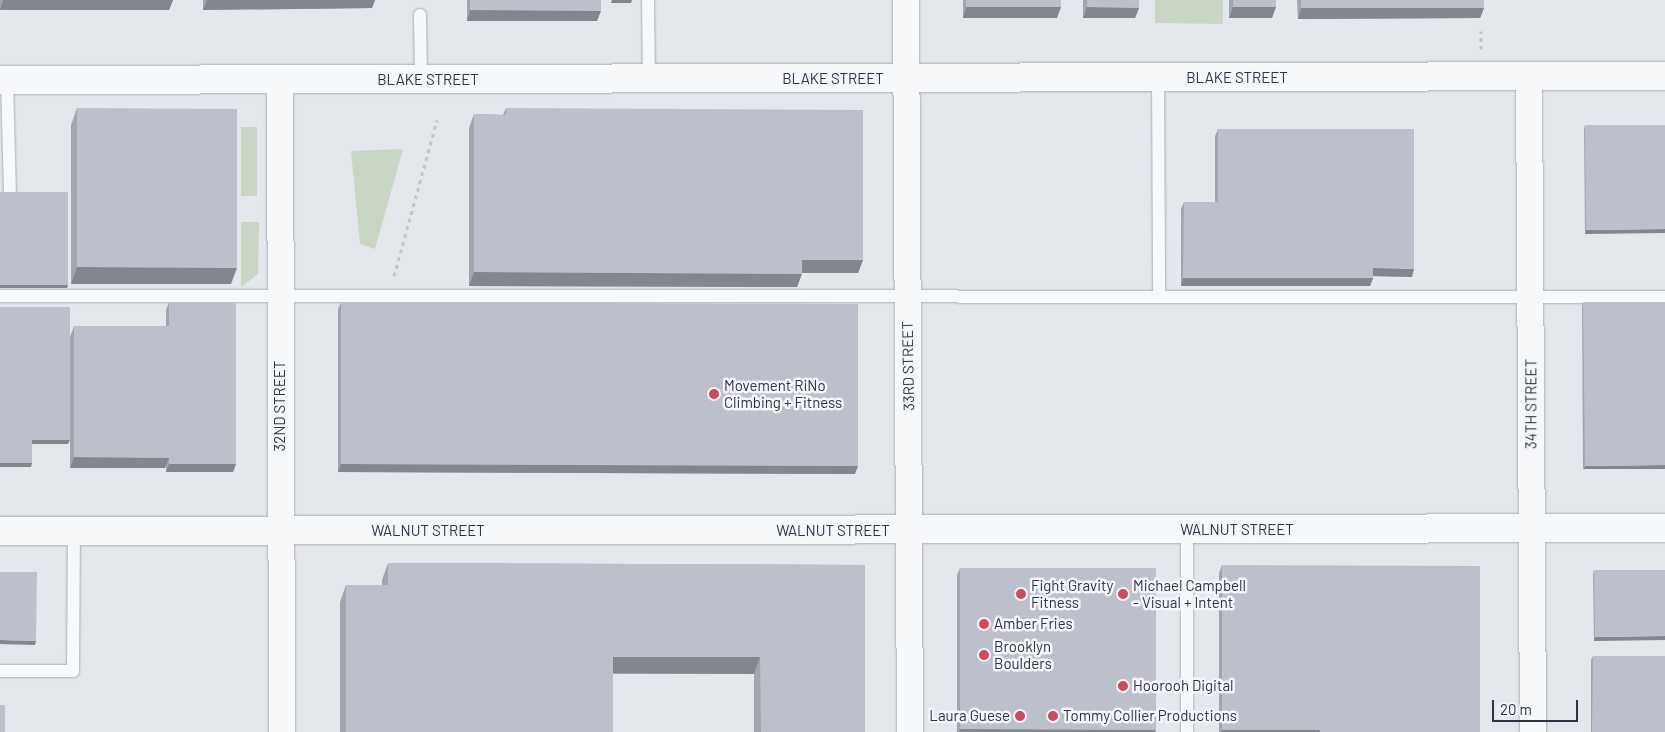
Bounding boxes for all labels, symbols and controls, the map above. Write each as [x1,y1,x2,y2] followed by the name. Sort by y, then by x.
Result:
[1186,69,1288,87] street label: BLAKE STREET
[782,70,884,88] street label: BLAKE STREET
[377,71,479,89] street label: BLAKE STREET
[898,321,918,411] street label: 33RD STREET
[1522,359,1540,449] street label: 34TH STREET
[271,361,289,451] street label: 32ND STREET
[724,376,842,411] place label: Movement RiNo Climbing + Fitness
[708,388,720,400] marker: Movement RiNo Climbing + Fitness
[1180,521,1294,539] street label: WALNUT STREET
[371,522,485,540] street label: WALNUT STREET
[776,522,890,540] street label: WALNUT STREET
[1031,576,1113,611] place label: Fight Gravity Fitness
[1133,576,1246,611] place label: Michael Campbell - Visual + Intent
[1015,588,1027,600] marker: Fight Gravity Fitness
[1117,588,1129,600] marker: Michael Campbell - Visual + Intent
[994,615,1073,633] place label: Amber Fries
[978,618,990,630] marker: Amber Fries
[994,637,1052,672] place label: Brooklyn Boulders
[978,649,990,661] marker: Brooklyn Boulders
[1133,677,1233,695] place label: Hoorooh Digital
[1117,680,1129,692] marker: Hoorooh Digital
[1495,690,1581,722] scale bar
[1500,700,1532,718] text: 20 m
[929,707,1010,725] place label: Laura Guese
[1063,707,1237,725] place label: Tommy Collier Productions
[1014,710,1026,722] marker: Laura Guese
[1047,710,1059,722] marker: Tommy Collier Productions

